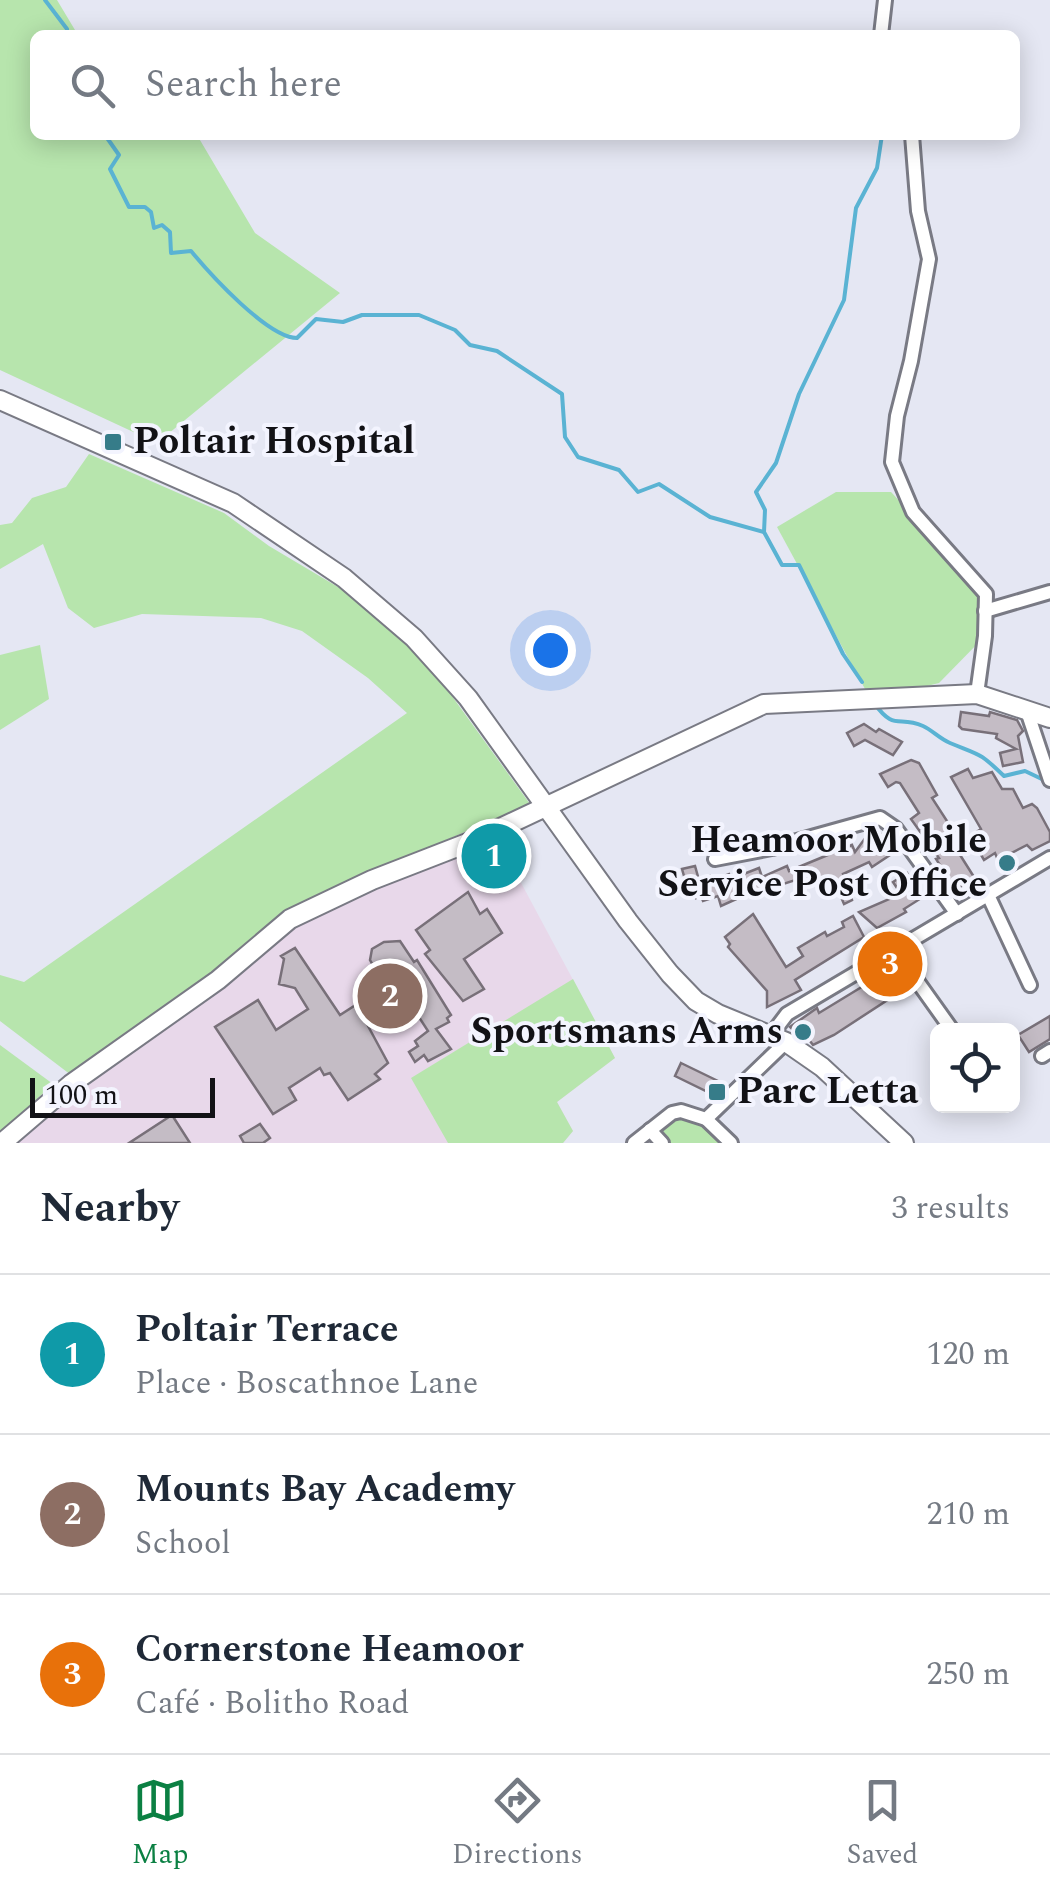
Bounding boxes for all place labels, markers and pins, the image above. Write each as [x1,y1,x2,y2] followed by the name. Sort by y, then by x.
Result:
[133,413,415,471] place label: Poltair Hospital
[102,431,124,453] marker: Poltair Hospital
[657,812,987,914] place label: Heamoor Mobile Service Post Office
[462,818,526,894] pin: 1
[996,852,1018,874] marker: Heamoor Mobile Service Post Office
[858,926,922,1002] pin: 3
[358,958,422,1034] pin: 2
[470,1003,783,1061] place label: Sportsmans Arms
[792,1021,814,1043] marker: Sportsmans Arms
[737,1063,919,1121] place label: Parc Letta
[706,1081,728,1103] marker: Parc Letta

